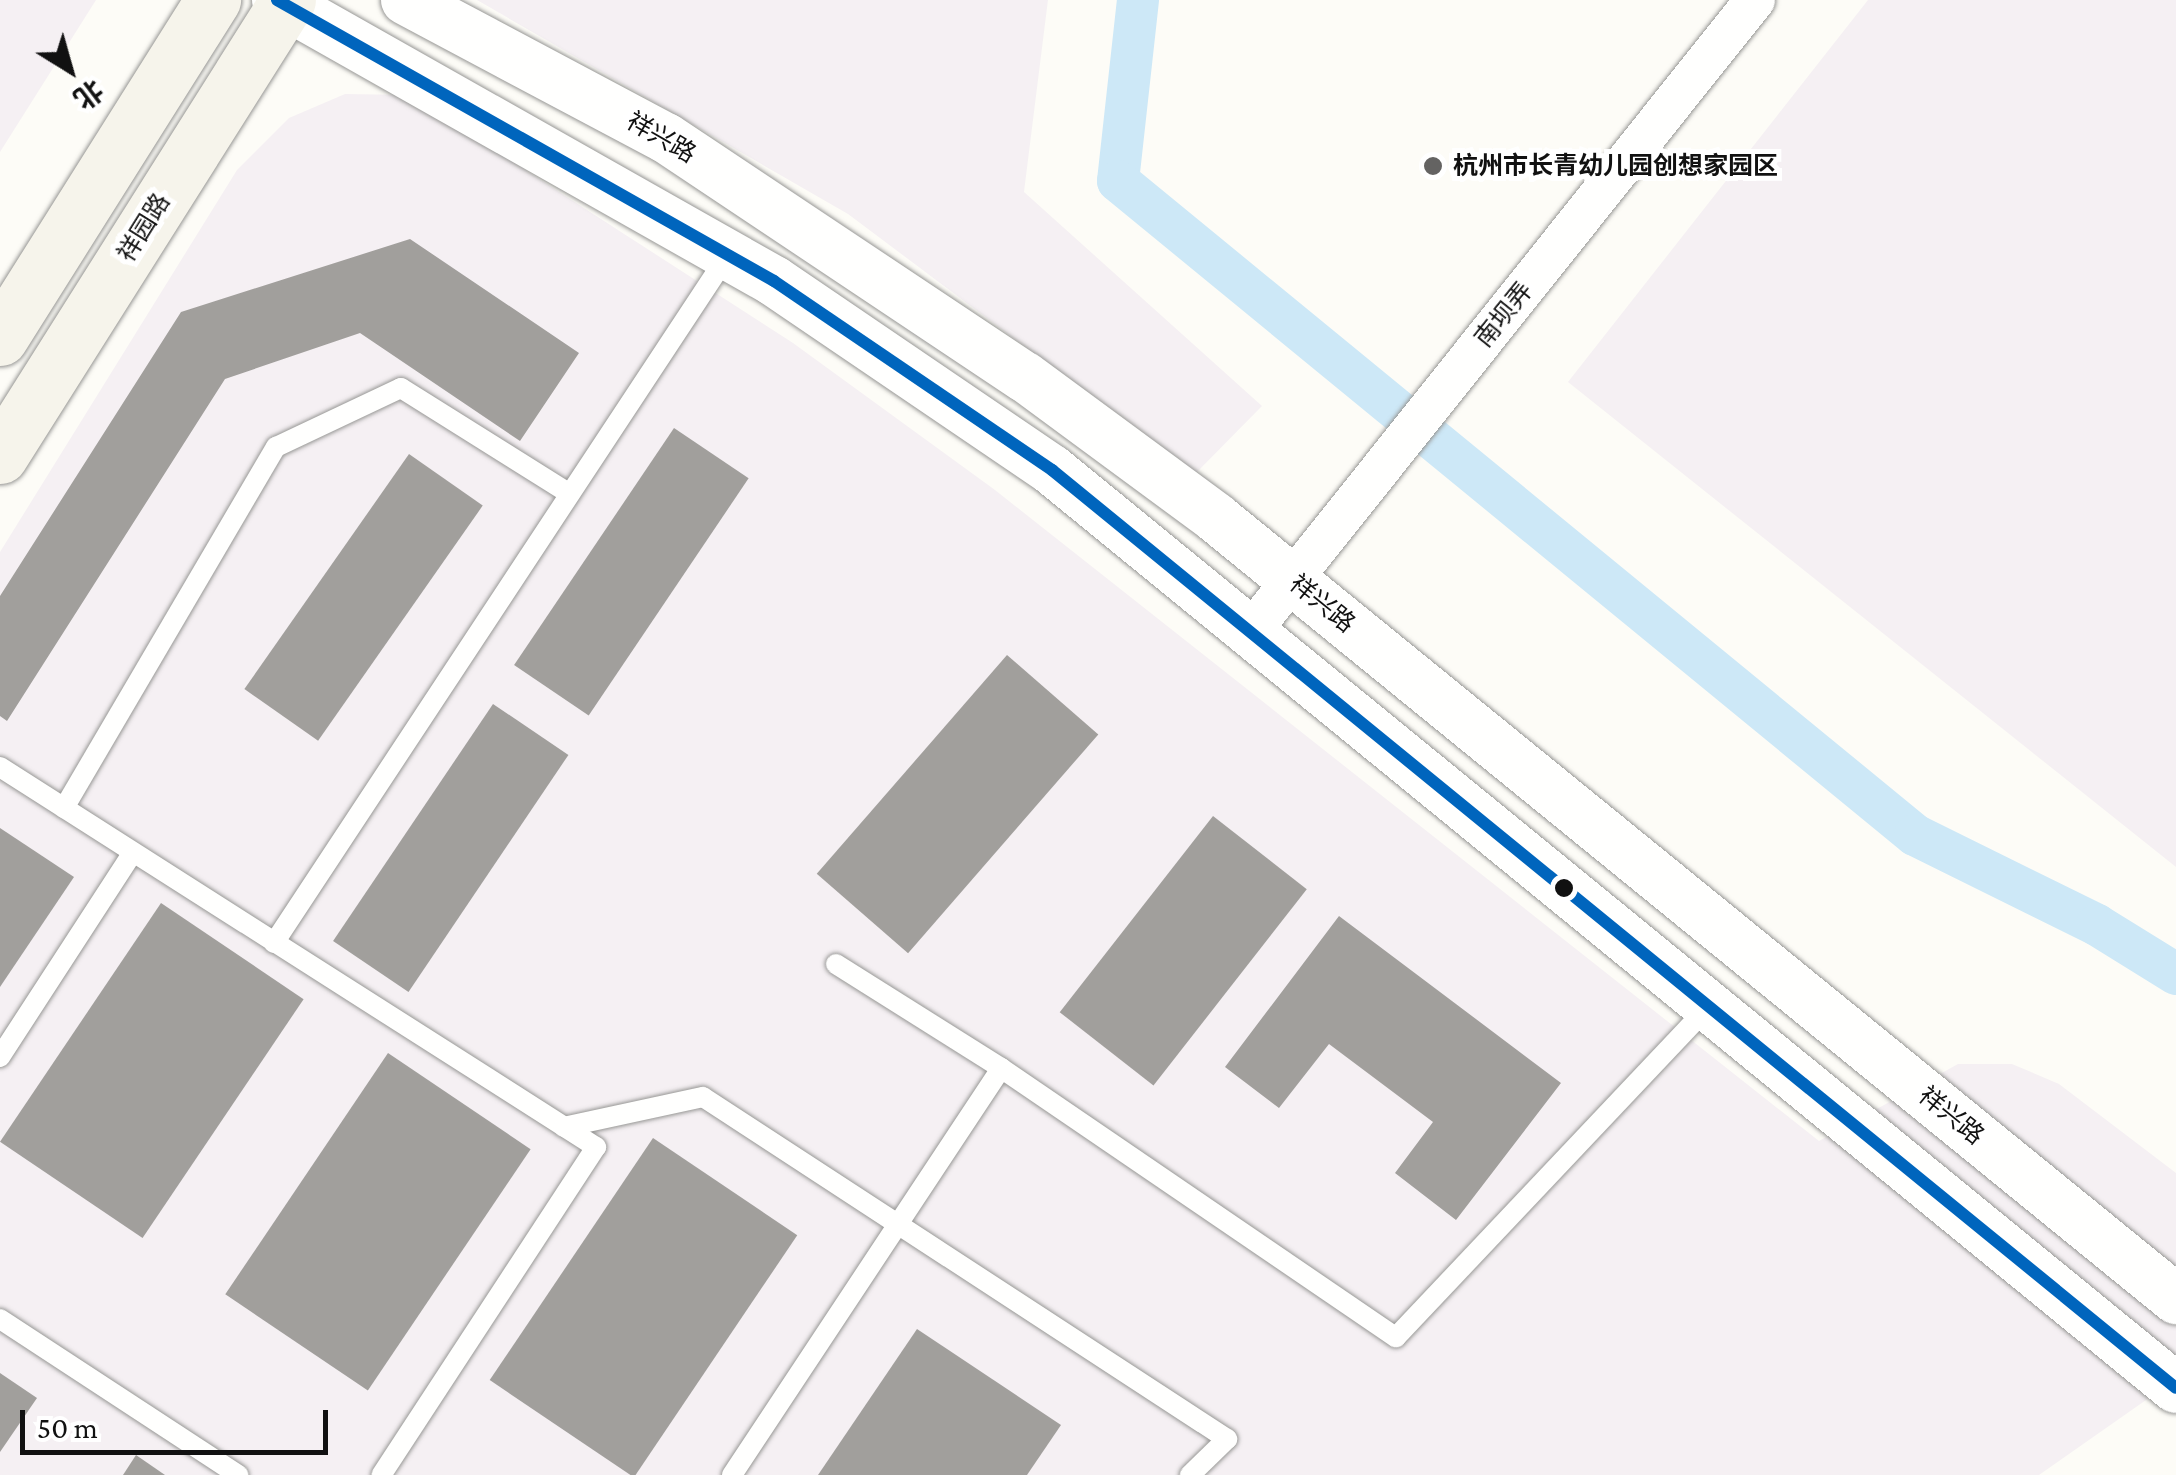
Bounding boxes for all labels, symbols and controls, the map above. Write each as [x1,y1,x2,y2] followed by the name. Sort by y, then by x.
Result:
[20,20,120,120] north arrow
[68,74,109,115] text: 北
[621,106,701,170] street label: 祥兴路
[1453,151,1778,181] place label: 杭州市长青幼儿园创想家园区
[1422,155,1444,177] marker: 杭州市长青幼儿园创想家园区
[111,188,177,268] street label: 祥园路
[1469,276,1539,354] street label: 南坝弄
[1283,569,1361,639] street label: 祥兴路
[1554,878,1574,898] unlabelled marker
[1912,1081,1990,1151] street label: 祥兴路
[25,1390,332,1452] scale bar
[37,1411,98,1444] text: 50 m

